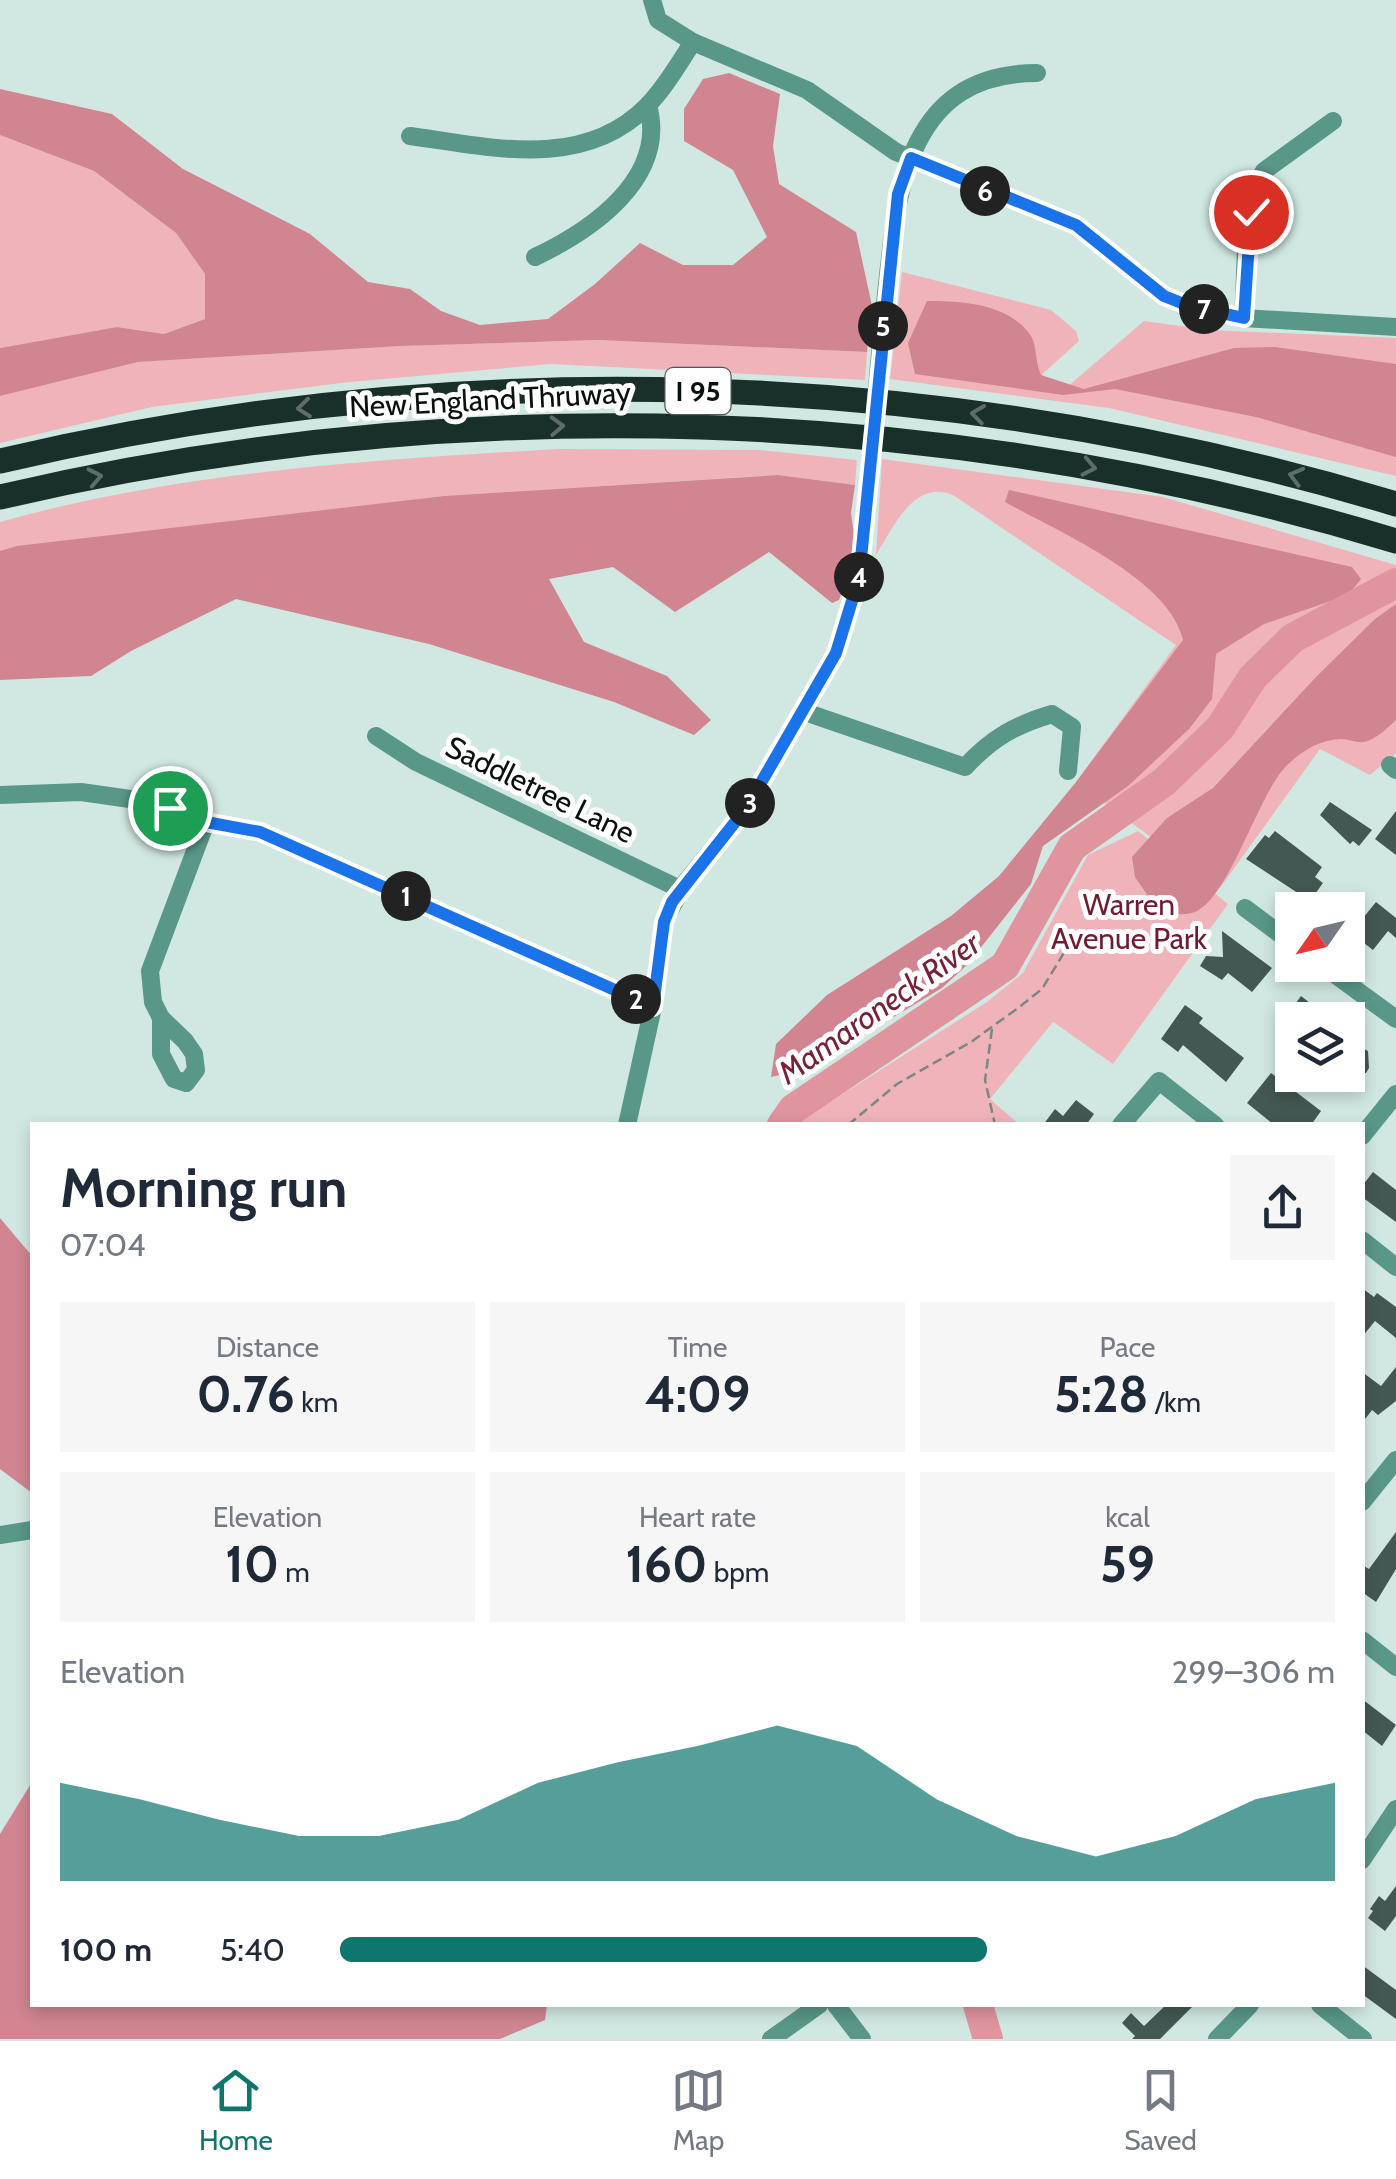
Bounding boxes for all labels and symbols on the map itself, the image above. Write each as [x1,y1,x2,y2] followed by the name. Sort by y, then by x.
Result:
[960,166,1010,216] pin: 6
[1209,170,1294,255] pin
[1179,284,1229,334] pin: 7
[858,301,908,351] pin: 5
[666,368,730,414] road number: I 95
[348,374,632,425] street label: New England Thruway
[296,397,312,418] one-way arrow
[969,404,986,425] one-way arrow
[549,416,565,437] one-way arrow
[1081,456,1098,477] one-way arrow
[86,467,103,488] one-way arrow
[1288,467,1305,488] one-way arrow
[834,552,884,602] pin: 4
[440,728,641,851] street label: Saddletree Lane
[128,766,213,851] pin
[725,778,775,828] pin: 3
[381,871,431,921] pin: 1
[1051,886,1208,957] park label: Warren Avenue Park
[1275,892,1365,982] north arrow
[769,923,988,1092] water label: Mamaroneck River
[611,974,661,1024] pin: 2

